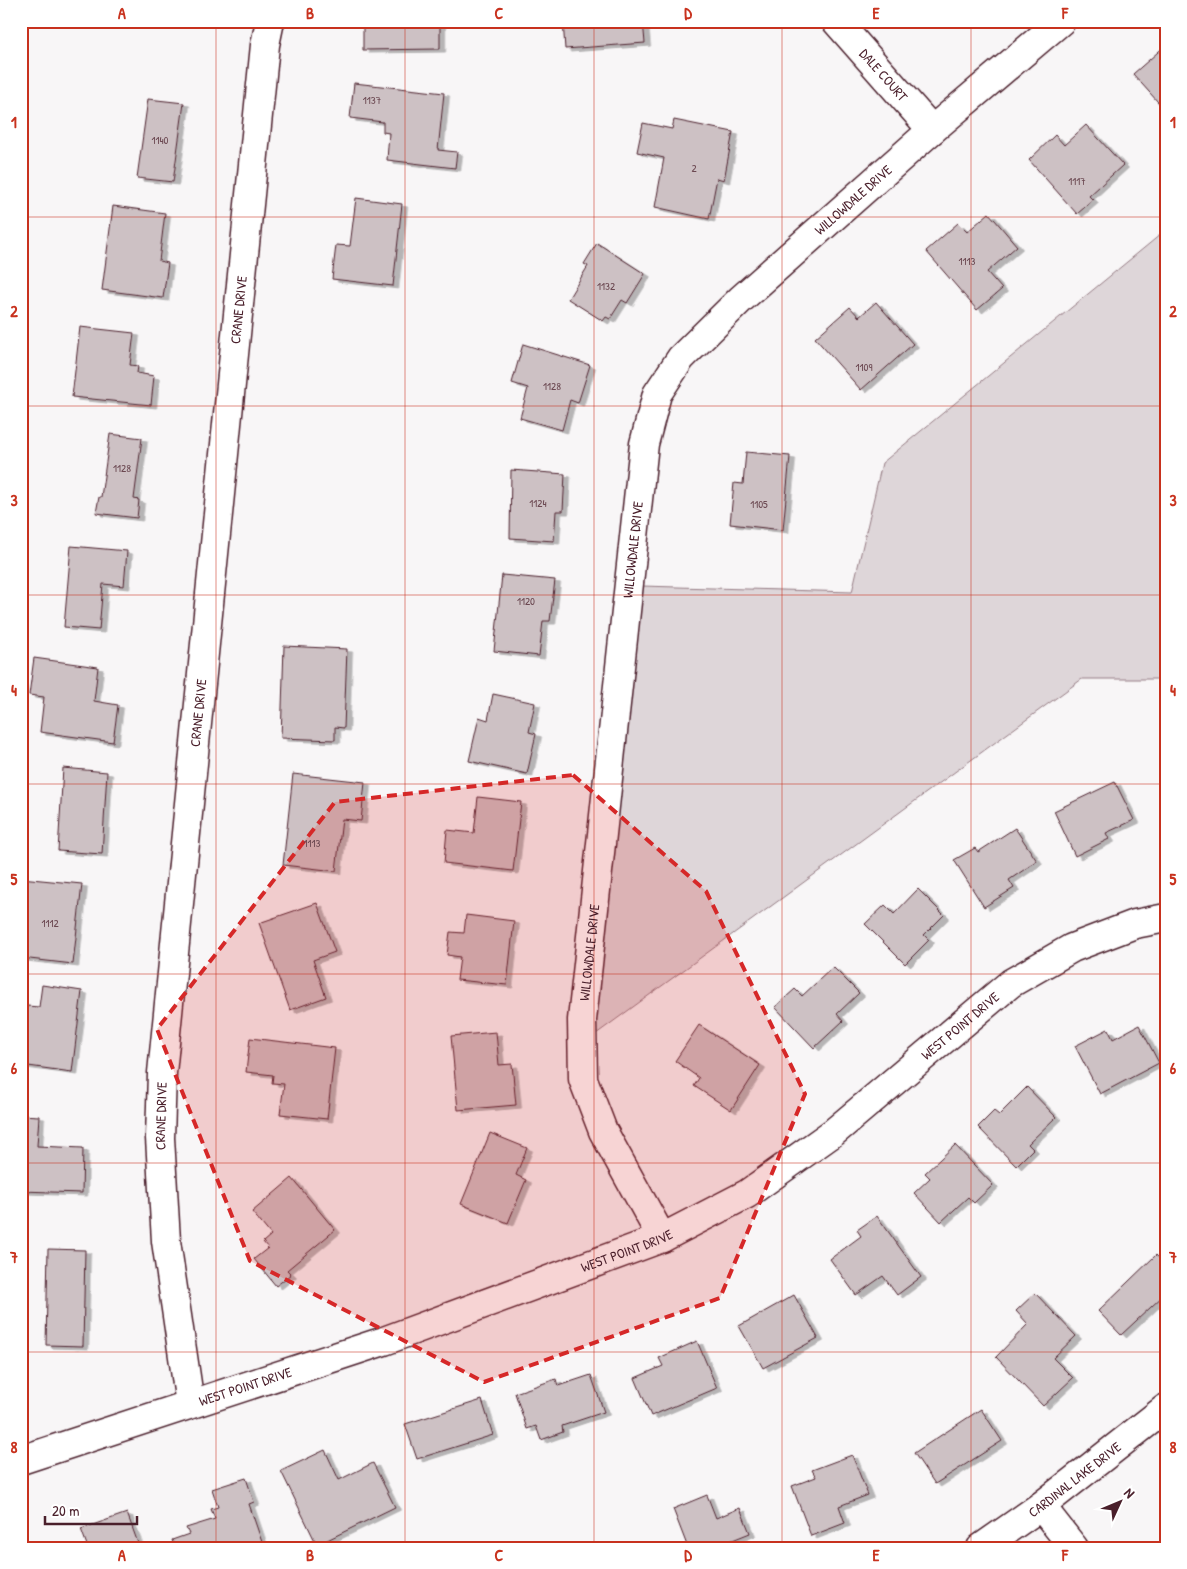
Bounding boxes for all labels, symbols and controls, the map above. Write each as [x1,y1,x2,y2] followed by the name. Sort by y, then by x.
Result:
[118,2,126,24] text: A
[306,2,314,24] text: B
[495,2,504,24] text: C
[684,2,692,24] text: D
[872,2,880,24] text: E
[1061,2,1069,24] text: F
[856,44,913,105] street label: DALE COURT
[363,93,381,107] house number: 1137
[11,111,17,133] text: 1
[1170,111,1176,133] text: 1
[151,133,169,147] house number: 1140
[810,160,896,239] street label: WILLOWDALE DRIVE
[691,161,697,175] house number: 2
[1068,174,1086,188] house number: 1117
[959,254,976,268] house number: 1113
[225,275,251,345] street label: CRANE DRIVE
[597,279,615,293] house number: 1132
[10,300,18,322] text: 2
[1169,300,1177,322] text: 2
[856,360,872,374] house number: 1109
[543,379,561,393] house number: 1128
[113,461,131,475] house number: 1128
[10,489,18,511] text: 3
[1169,489,1177,511] text: 3
[529,496,547,510] house number: 1124
[750,497,768,511] house number: 1105
[617,500,647,599] street label: WILLOWDALE DRIVE
[517,594,535,608] house number: 1120
[185,678,210,748] street label: CRANE DRIVE
[11,679,17,701] text: 4
[1170,679,1176,701] text: 4
[304,836,321,850] house number: 1113
[11,868,18,890] text: 5
[1170,868,1177,890] text: 5
[574,903,603,1002] street label: WILLOWDALE DRIVE
[41,916,59,930] house number: 1112
[917,987,1003,1064] street label: WEST POINT DRIVE
[11,1057,18,1079] text: 6
[1170,1057,1177,1079] text: 6
[150,1082,171,1151] street label: CRANE DRIVE
[578,1224,676,1276] street label: WEST POINT DRIVE
[9,1246,18,1268] text: 7
[1168,1246,1177,1268] text: 7
[196,1362,294,1410] street label: WEST POINT DRIVE
[11,1436,18,1458] text: 8
[1170,1436,1177,1458] text: 8
[1024,1437,1125,1521] street label: CARDINAL LAKE DRIVE
[1094,1476,1144,1526] north arrow
[1120,1483,1140,1502] text: N
[45,1494,138,1526] scale bar
[52,1500,79,1521] text: 20 m
[118,1544,126,1566] text: A
[306,1544,314,1566] text: B
[495,1544,504,1566] text: C
[684,1544,692,1566] text: D
[872,1544,880,1566] text: E
[1061,1544,1069,1566] text: F

